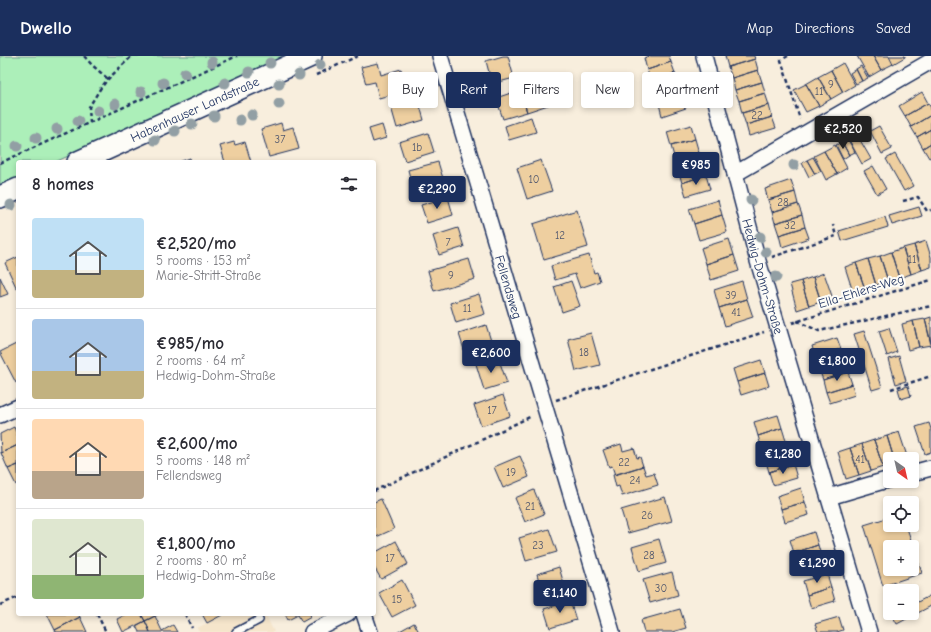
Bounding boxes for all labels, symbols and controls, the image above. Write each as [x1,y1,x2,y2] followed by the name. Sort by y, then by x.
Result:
[20,17,72,39] text: Dwello
[746,20,773,37] text: Map
[795,20,854,37] text: Directions
[876,20,911,37] text: Saved
[388,72,438,108] chip: Buy
[446,72,501,108] chip: Rent
[509,72,573,108] chip: Filters
[581,72,634,108] chip: New
[642,72,733,108] chip: Apartment
[128,73,262,145] street label: Habenhauser Landstraße
[828,78,834,91] house number: 9
[815,85,823,98] house number: 11
[751,109,763,122] house number: 22
[810,116,876,150] pin: €2,520
[824,121,862,136] text: €2,520
[275,133,285,146] house number: 37
[412,141,422,154] house number: 1b
[672,152,720,186] pin: €985
[681,157,711,172] text: €985
[338,173,360,195] icon: filters
[528,173,540,186] house number: 10
[32,175,94,194] text: 8 homes
[404,176,470,210] pin: €2,290
[418,181,456,196] text: €2,290
[777,196,789,209] house number: 28
[740,217,787,336] street label: Hedwig-Dohm-Straße
[784,219,796,232] house number: 32
[555,229,565,242] house number: 12
[64,234,112,282] icon: home
[156,234,236,253] text: €2,520/mo
[445,236,451,249] house number: 7
[156,253,250,268] text: 5 rooms · 153 m²
[492,253,526,321] street label: Fellendsweg
[908,253,916,266] house number: 11
[156,268,261,283] text: Marie-Stritt-Straße
[448,269,454,282] house number: 9
[816,271,906,311] street label: Ella-Ehlers-Weg
[725,289,737,302] house number: 39
[463,302,471,315] house number: 11
[731,306,741,319] house number: 41
[156,334,224,353] text: €985/mo
[64,335,112,383] icon: home
[458,340,524,374] pin: €2,600
[471,345,511,360] text: €2,600
[579,346,589,359] house number: 18
[804,348,870,382] pin: €1,800
[156,353,245,368] text: 2 rooms · 64 m²
[818,353,856,368] text: €1,800
[156,368,276,383] text: Hedwig-Dohm-Straße
[487,404,497,417] house number: 17
[156,434,238,453] text: €2,600/mo
[64,435,112,483] icon: home
[750,441,816,475] pin: €1,280
[764,446,802,461] text: €1,280
[883,452,919,488] north arrow
[883,452,919,620] map controls
[156,453,250,468] text: 5 rooms · 148 m²
[855,453,865,466] house number: 41
[618,456,630,469] house number: 22
[506,466,516,479] house number: 19
[156,468,222,483] text: Fellendsweg
[629,474,641,487] house number: 24
[883,496,919,532] button: locate
[525,500,535,513] house number: 21
[641,509,653,522] house number: 26
[156,534,236,553] text: €1,800/mo
[64,535,112,583] icon: home
[532,539,544,552] house number: 23
[883,540,919,576] button: +
[643,549,655,562] house number: 28
[784,550,850,584] pin: €1,290
[385,552,395,565] house number: 17
[156,553,246,568] text: 2 rooms · 80 m²
[798,555,836,570] text: €1,290
[156,568,276,583] text: Hedwig-Dohm-Straße
[527,580,593,614] pin: €1,140
[655,582,667,595] house number: 30
[883,584,919,620] button: −
[542,585,578,600] text: €1,140
[392,593,402,606] house number: 15

